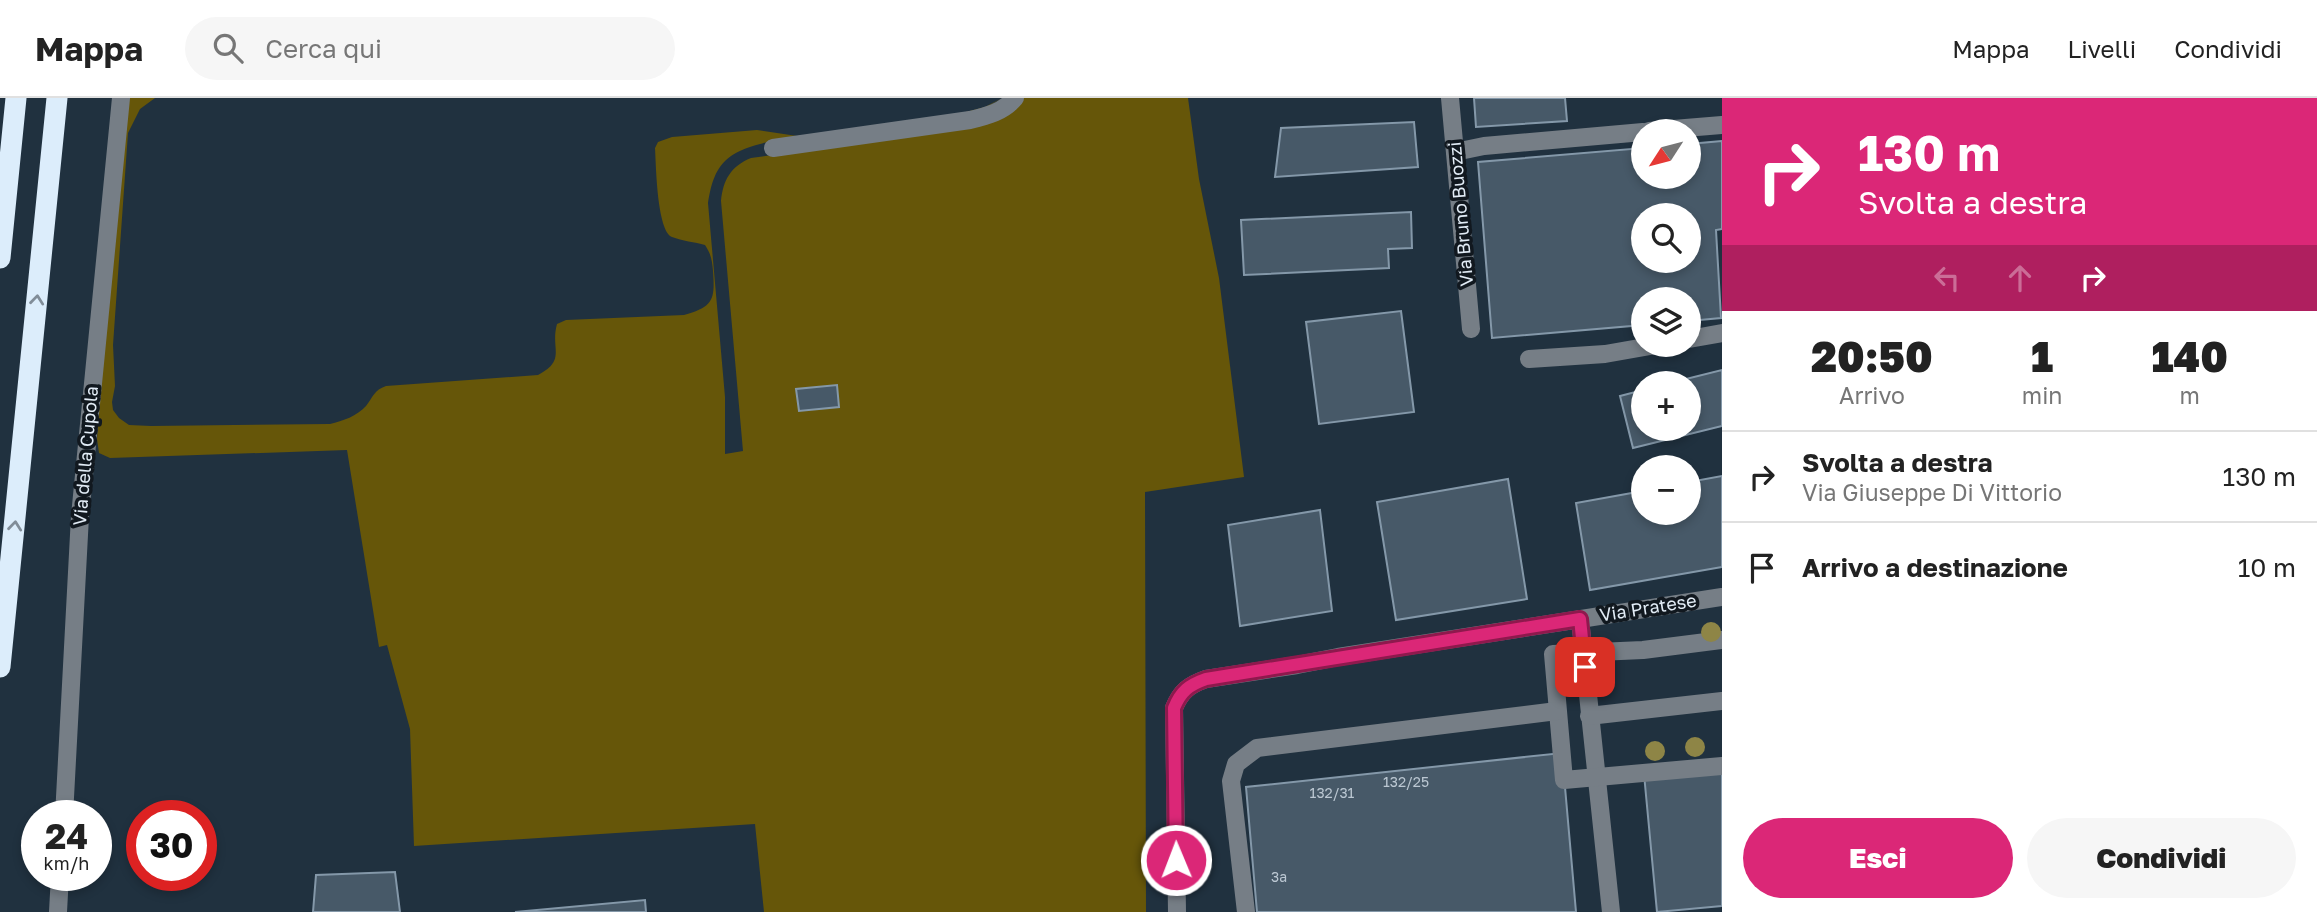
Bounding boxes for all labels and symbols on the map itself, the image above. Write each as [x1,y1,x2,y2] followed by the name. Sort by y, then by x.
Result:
[1631,119,1701,189] north arrow
[1443,141,1477,287] street label: Via Bruno Buozzi
[29,294,44,305] one-way arrow
[68,385,102,527] street label: Via della Cupola
[7,520,22,532] one-way arrow
[1598,588,1698,626] street label: Via Pratese
[1555,637,1615,697] pin
[1383,773,1429,790] house number: 132/25
[1310,784,1355,801] house number: 132/31
[126,800,217,891] speed limit sign: 30
[1139,823,1213,897] position arrow
[1271,868,1287,885] house number: 3a

